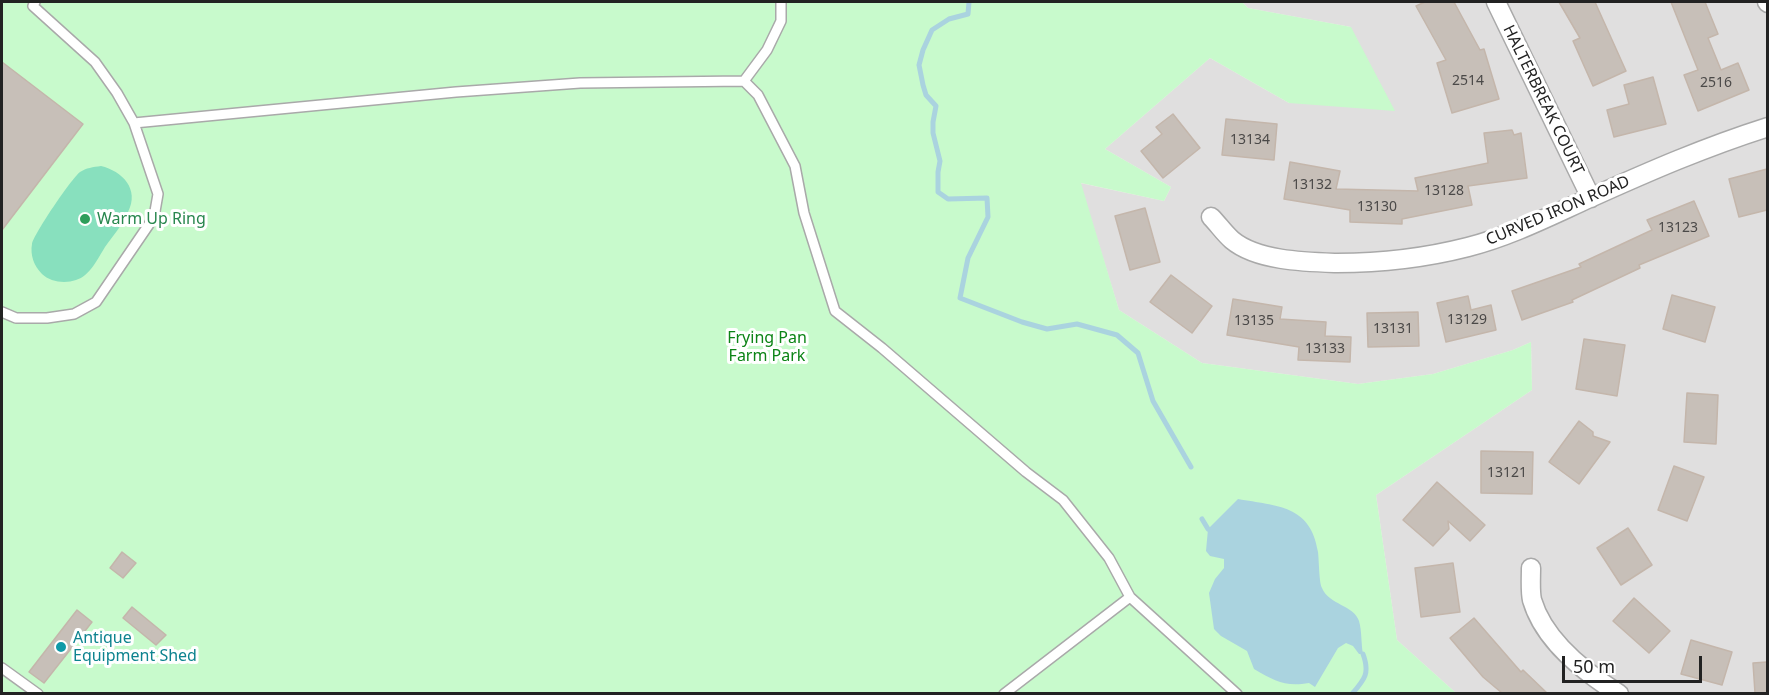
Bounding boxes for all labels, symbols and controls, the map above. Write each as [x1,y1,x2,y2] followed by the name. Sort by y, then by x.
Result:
[1498,22,1588,178] street label: HALTERBREAK COURT
[1452,73,1484,89] house number: 2514
[1700,75,1732,91] house number: 2516
[1230,132,1270,148] house number: 13134
[1483,172,1633,250] street label: CURVED IRON ROAD
[1292,177,1332,193] house number: 13132
[1424,183,1464,199] house number: 13128
[1357,199,1397,215] house number: 13130
[97,209,206,229] place label: Warm Up Ring
[78,212,92,226] marker: Warm Up Ring
[1658,220,1698,236] house number: 13123
[1447,312,1487,328] house number: 13129
[1234,313,1274,329] house number: 13135
[1373,321,1413,337] house number: 13131
[727,328,807,366] park label: Frying Pan Farm Park
[1305,341,1345,357] house number: 13133
[1487,465,1527,481] house number: 13121
[73,628,197,666] place label: Antique Equipment Shed
[54,640,68,654] marker: Antique Equipment Shed
[1565,644,1704,682] scale bar
[1573,654,1615,678] text: 50 m

